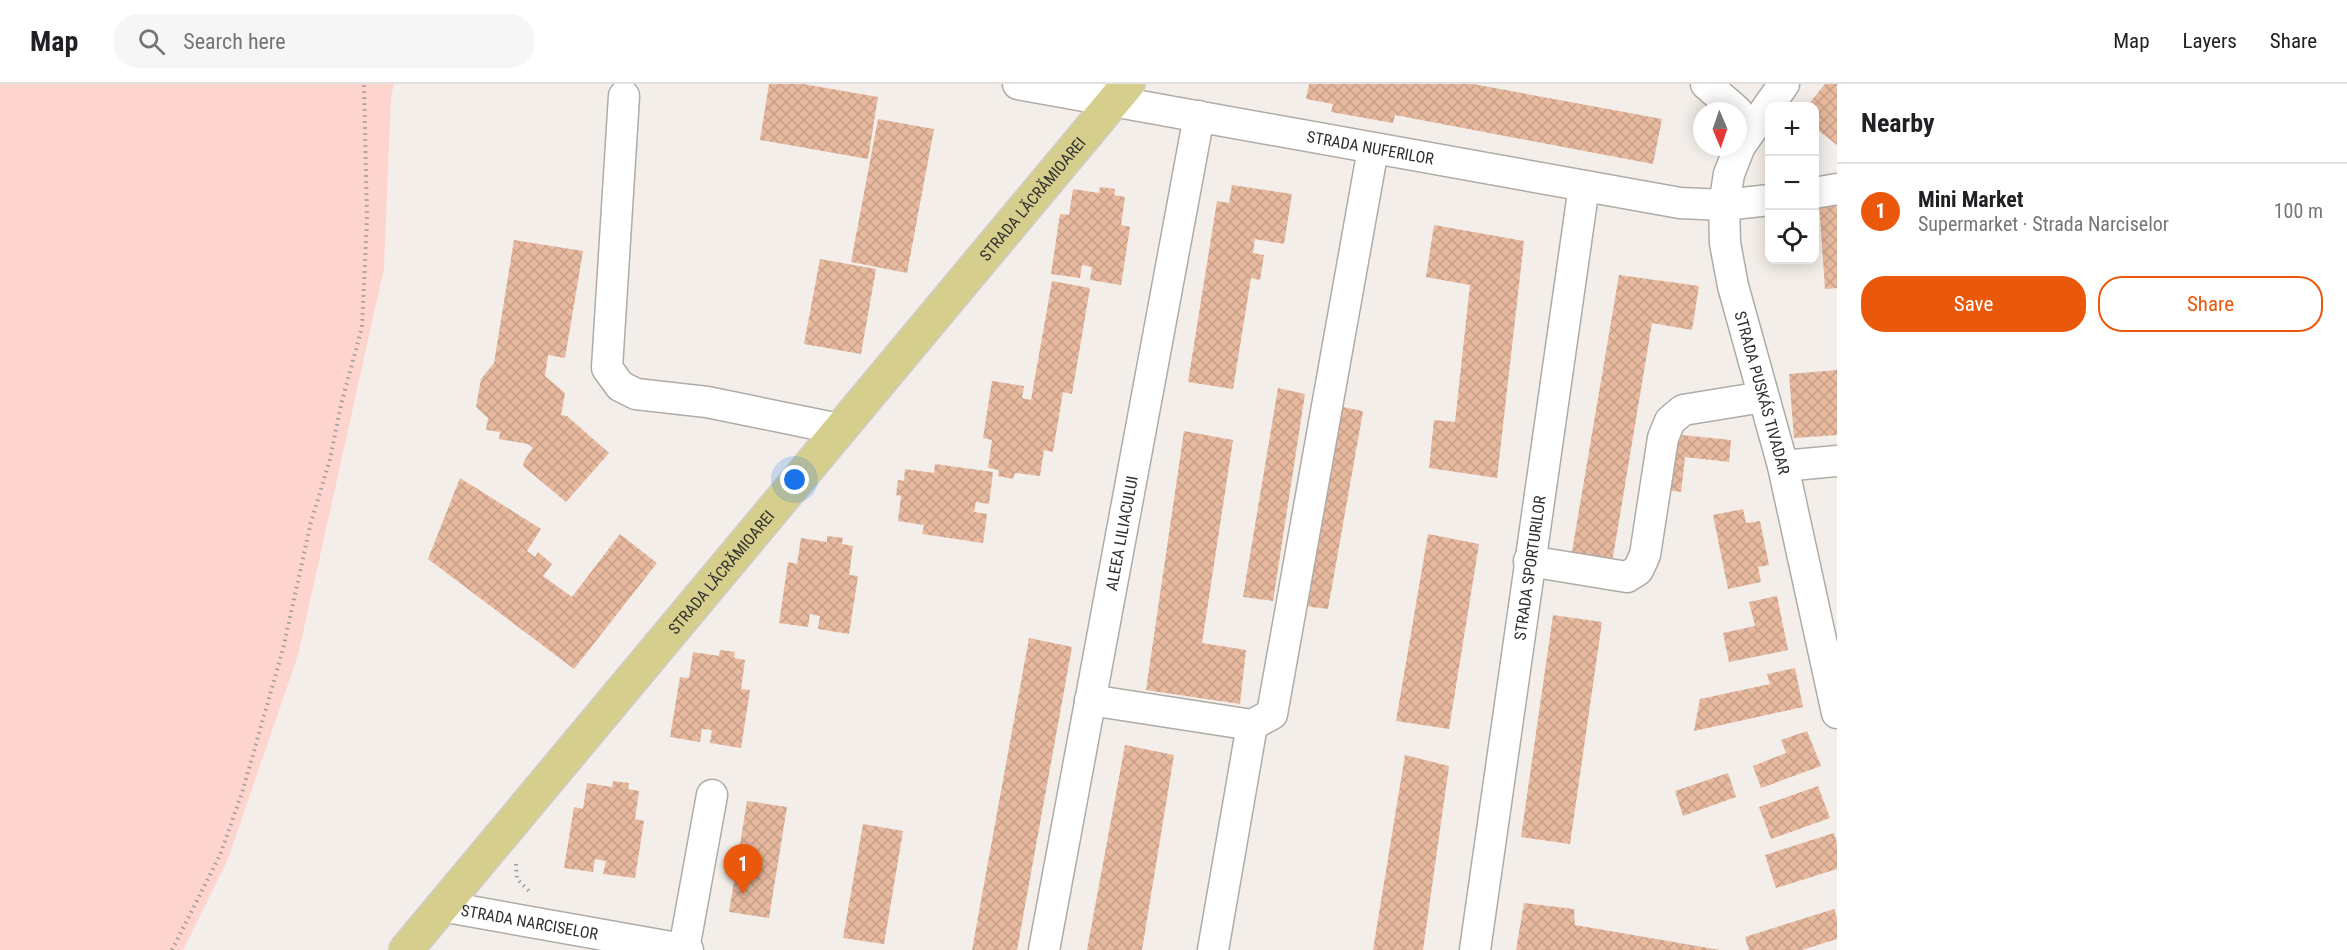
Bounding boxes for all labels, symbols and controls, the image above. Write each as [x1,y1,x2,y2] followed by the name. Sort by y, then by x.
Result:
[114,14,534,68] search box
[30,25,78,58] text: Map
[135,25,168,58] icon: search
[183,29,286,54] text: Search here
[2113,29,2150,53] text: Map
[2183,29,2237,53] text: Layers
[2270,29,2317,53] text: Share
[1693,102,1747,156] north arrow
[1765,102,1819,264] map controls
[1765,102,1819,156] button: +
[1861,108,1935,138] text: Nearby
[1305,127,1436,168] street label: STRADA NUFERILOR
[975,133,1089,265] street label: STRADA LĂCRĂMIOAREI
[1765,156,1819,210] button: −
[1918,187,2024,212] text: Mini Market
[1875,199,1886,223] text: 1
[2274,199,2323,223] text: 100 m
[1765,210,1819,264] button: locate
[1918,212,2169,236] text: Supermarket · Strada Narciselor
[1861,276,2086,332] button: Save
[2098,276,2323,332] button: Share
[1731,309,1794,477] street label: STRADA PUSKÁS TIVADAR
[780,465,809,494] your location
[1102,474,1141,592] street label: ALEEA LILIACULUI
[1510,494,1549,641] street label: STRADA SPORTURILOR
[664,506,778,638] street label: STRADA LĂCRĂMIOAREI
[724,844,762,894] pin: 1
[460,900,600,943] street label: STRADA NARCISELOR

